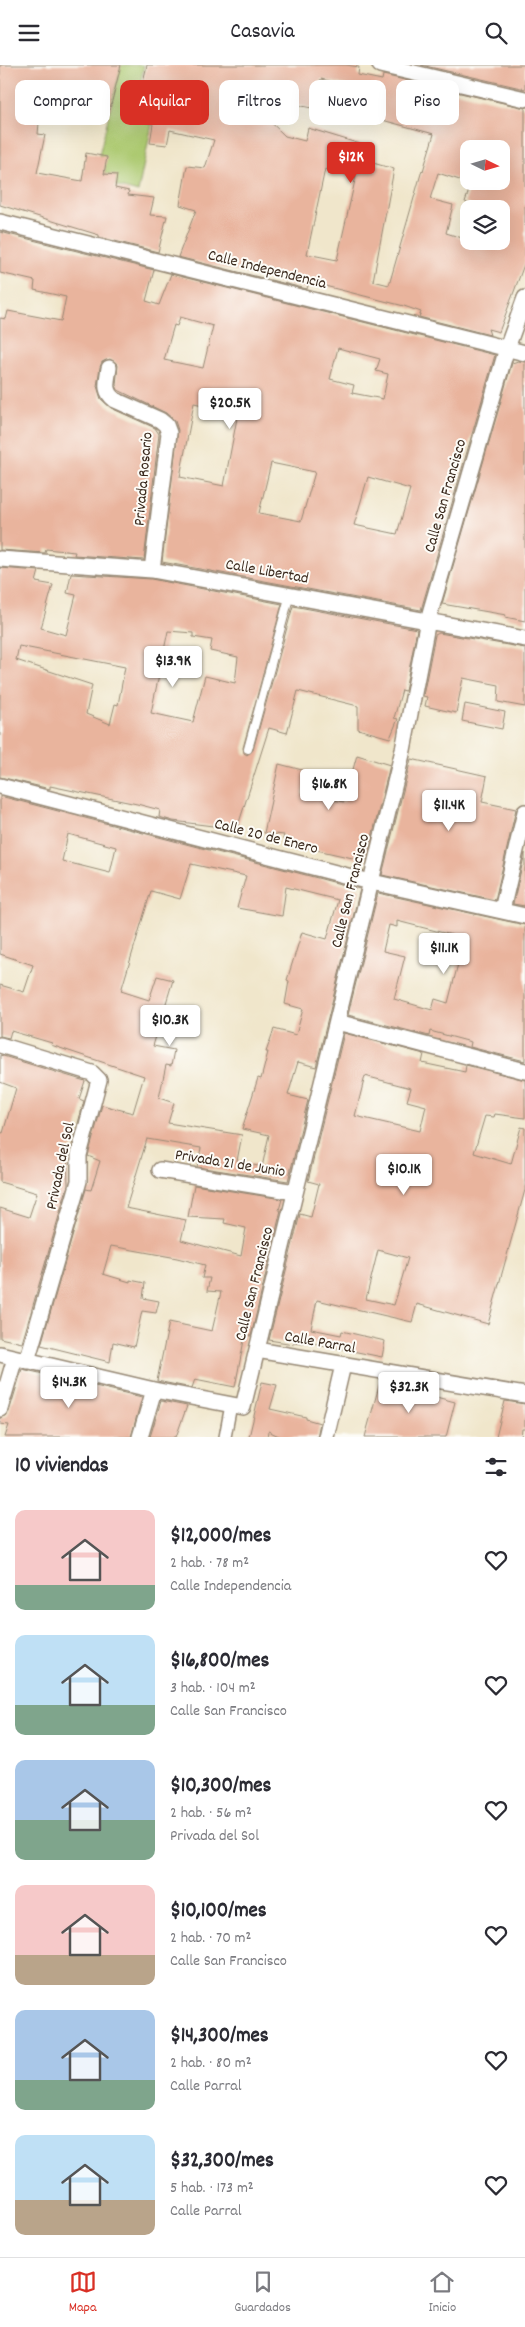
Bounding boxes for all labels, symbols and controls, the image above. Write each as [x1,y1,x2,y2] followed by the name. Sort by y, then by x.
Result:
[230,17,295,48] text: Casavia
[15,19,43,47] icon: menu
[482,19,510,47] icon: search
[15,80,110,125] chip: Comprar
[120,80,209,125] chip: Alquilar
[219,80,299,125] chip: Filtros
[309,80,386,125] chip: Nuevo
[396,80,459,125] chip: Piso
[460,140,510,190] north arrow
[460,140,510,250] map controls
[321,141,381,184] pin: $12K
[338,146,364,169] text: $12K
[460,200,510,250] button: layers
[205,244,329,296] street label: Calle Independencia
[189,387,271,430] pin: $20.5K
[209,392,251,415] text: $20.5K
[128,431,160,527] street label: Privada Rosario
[419,437,473,555] street label: Calle San Francisco
[224,553,310,591] street label: Calle Libertad
[132,645,214,688] pin: $13.9K
[155,650,191,673] text: $13.9K
[288,769,370,811] pin: $16.8K
[311,773,347,796] text: $16.8K
[408,789,490,832] pin: $11.4K
[433,794,465,817] text: $11.4K
[212,813,320,861] street label: Calle 20 de Enero
[326,831,376,951] street label: Calle San Francisco
[403,933,485,975] pin: $11.1K
[430,937,458,960] text: $11.1K
[129,1005,211,1047] pin: $10.3K
[151,1009,189,1032] text: $10.3K
[41,1120,82,1212] street label: Privada del Sol
[173,1144,287,1184] street label: Privada 21 de Junio
[363,1153,445,1196] pin: $10.1K
[387,1158,421,1181] text: $10.1K
[230,1224,280,1344] street label: Calle San Francisco
[283,1325,357,1361] street label: Calle Parral
[28,1367,110,1409] pin: $14.3K
[51,1371,87,1394] text: $14.3K
[368,1371,450,1414] pin: $32.3K
[389,1376,429,1399] text: $32.3K
[15,1452,109,1482] text: 10 viviendas
[482,1453,510,1481] icon: filters
[170,1522,271,1552] text: $12,000/mes
[55,1530,115,1590] icon: home
[482,1546,510,1574] icon: heart
[170,1552,249,1575] text: 2 hab. · 78 m²
[170,1575,291,1598] text: Calle Independencia
[170,1647,269,1677] text: $16,800/mes
[55,1655,115,1715] icon: home
[482,1671,510,1699] icon: heart
[170,1677,256,1700] text: 3 hab. · 104 m²
[170,1700,287,1723] text: Calle San Francisco
[170,1772,271,1802] text: $10,300/mes
[55,1780,115,1840] icon: home
[482,1796,510,1824] icon: heart
[170,1802,252,1825] text: 2 hab. · 56 m²
[170,1825,259,1848] text: Privada del Sol
[170,1897,267,1927] text: $10,100/mes
[55,1905,115,1965] icon: home
[482,1921,510,1949] icon: heart
[170,1927,251,1950] text: 2 hab. · 70 m²
[170,1950,287,1973] text: Calle San Francisco
[170,2022,269,2052] text: $14,300/mes
[55,2030,115,2090] icon: home
[482,2046,510,2074] icon: heart
[170,2052,252,2075] text: 2 hab. · 80 m²
[170,2075,242,2098] text: Calle Parral
[170,2147,274,2177] text: $32,300/mes
[55,2155,115,2215] icon: home
[482,2171,510,2199] icon: heart
[170,2177,254,2200] text: 5 hab. · 173 m²
[170,2200,242,2223] text: Calle Parral
[69,2268,97,2318] tab: Mapa
[234,2268,291,2318] tab: Guardados
[428,2268,456,2318] tab: Inicio

